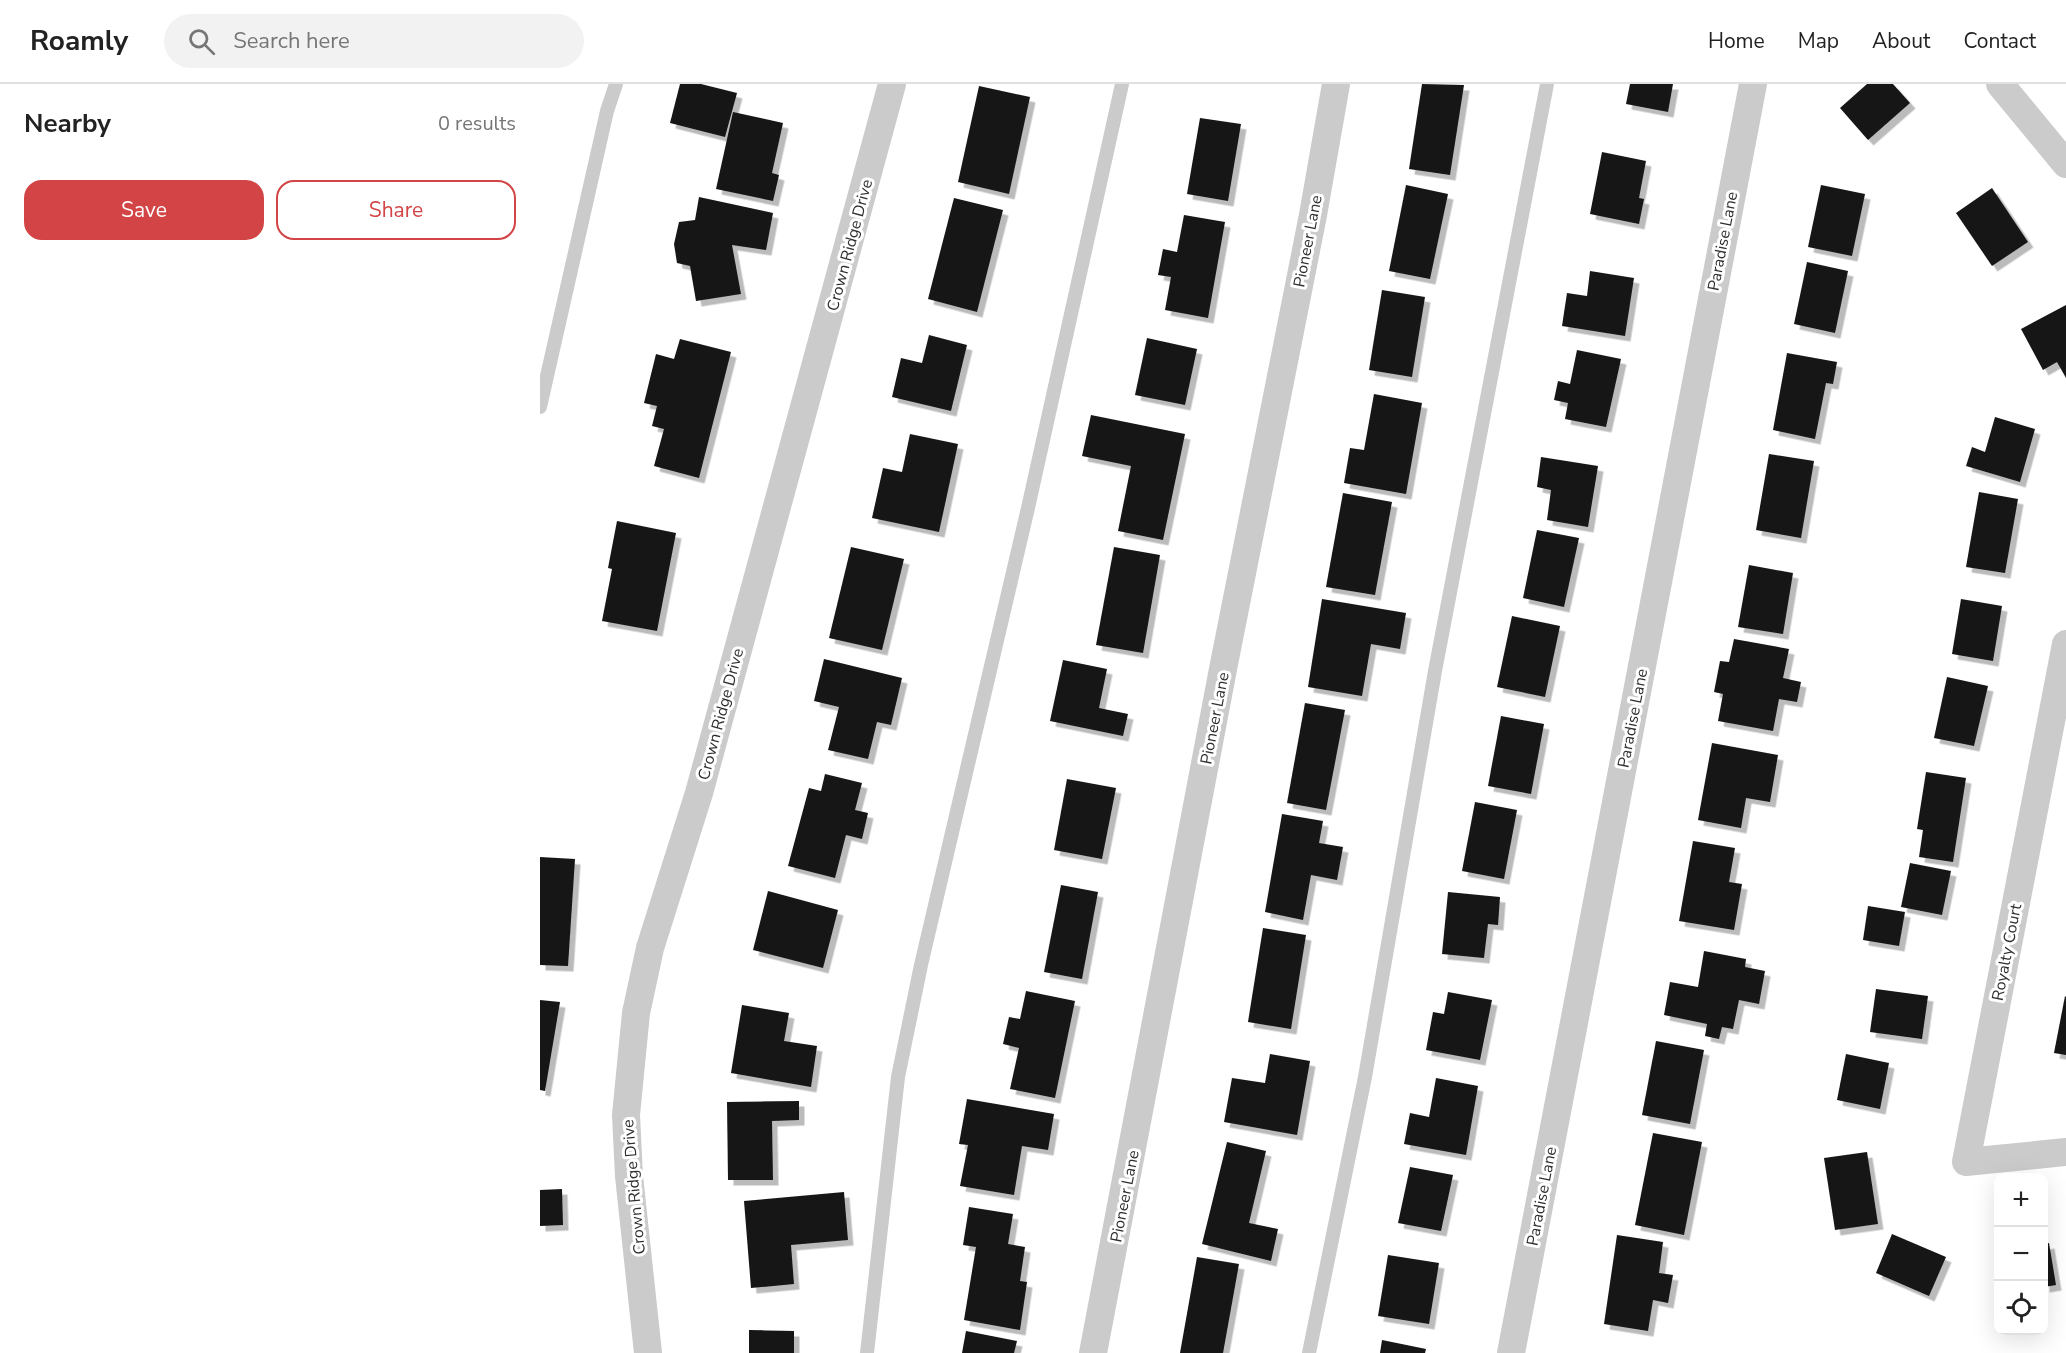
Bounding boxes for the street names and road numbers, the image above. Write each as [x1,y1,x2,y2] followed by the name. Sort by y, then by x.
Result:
[822,177,878,314] street label: Crown Ridge Drive
[1703,190,1743,293] street label: Paradise Lane
[1288,193,1328,289] street label: Pioneer Lane
[693,646,749,783] street label: Crown Ridge Drive
[1613,667,1653,770] street label: Paradise Lane
[1195,670,1235,766] street label: Pioneer Lane
[1987,901,2027,1003] street label: Royalty Court
[617,1118,651,1255] street label: Crown Ridge Drive
[1522,1145,1562,1248] street label: Paradise Lane
[1105,1148,1145,1244] street label: Pioneer Lane

